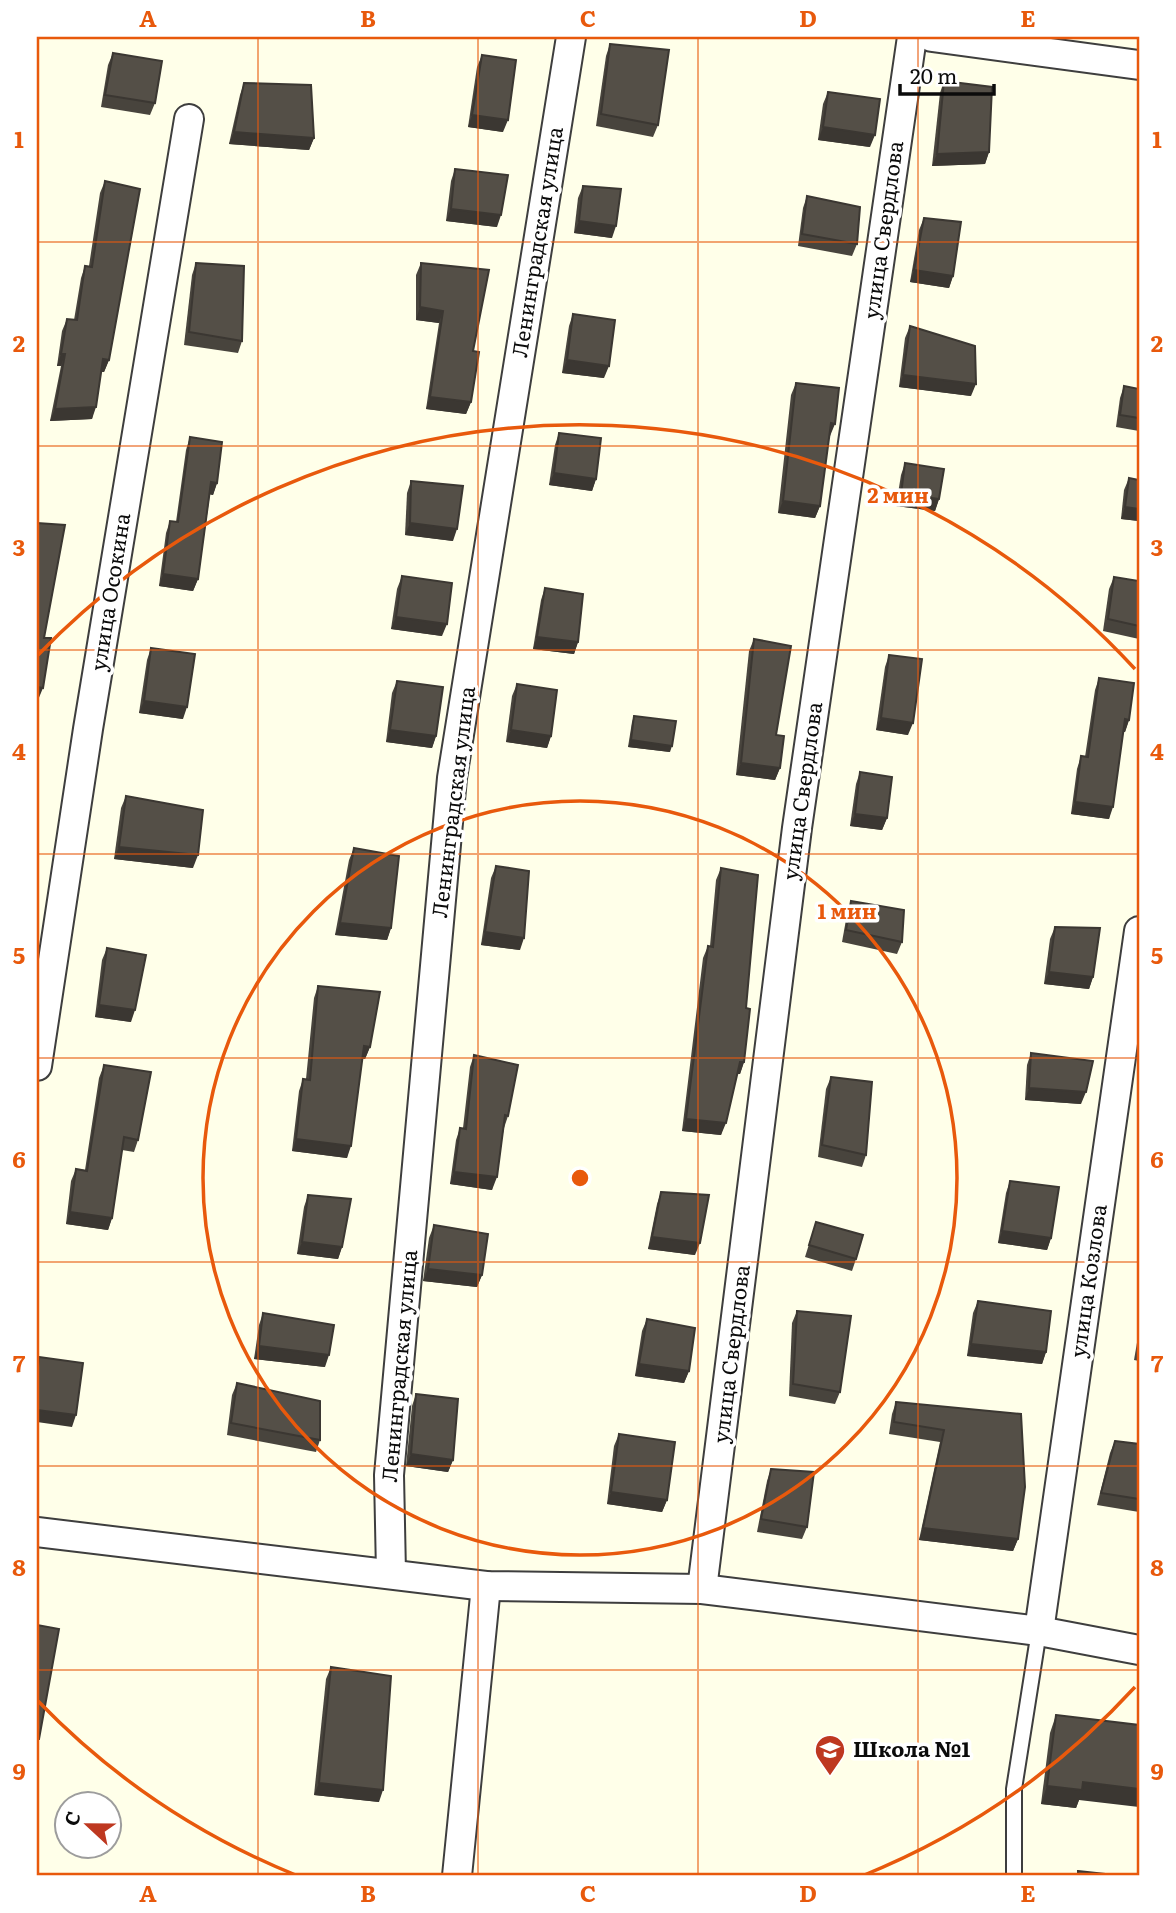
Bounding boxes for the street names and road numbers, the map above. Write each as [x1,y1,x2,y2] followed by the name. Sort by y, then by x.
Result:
[502,123,569,359] street label: Ленинградская улица
[854,138,909,321] street label: улица Свердлова
[81,510,136,673] street label: улица Осокина
[422,683,481,919] street label: Ленинградская улица
[773,699,828,882] street label: улица Свердлова
[1060,1201,1113,1359] street label: улица Козлова
[372,1248,423,1483] street label: Ленинградская улица
[703,1262,756,1445] street label: улица Свердлова

